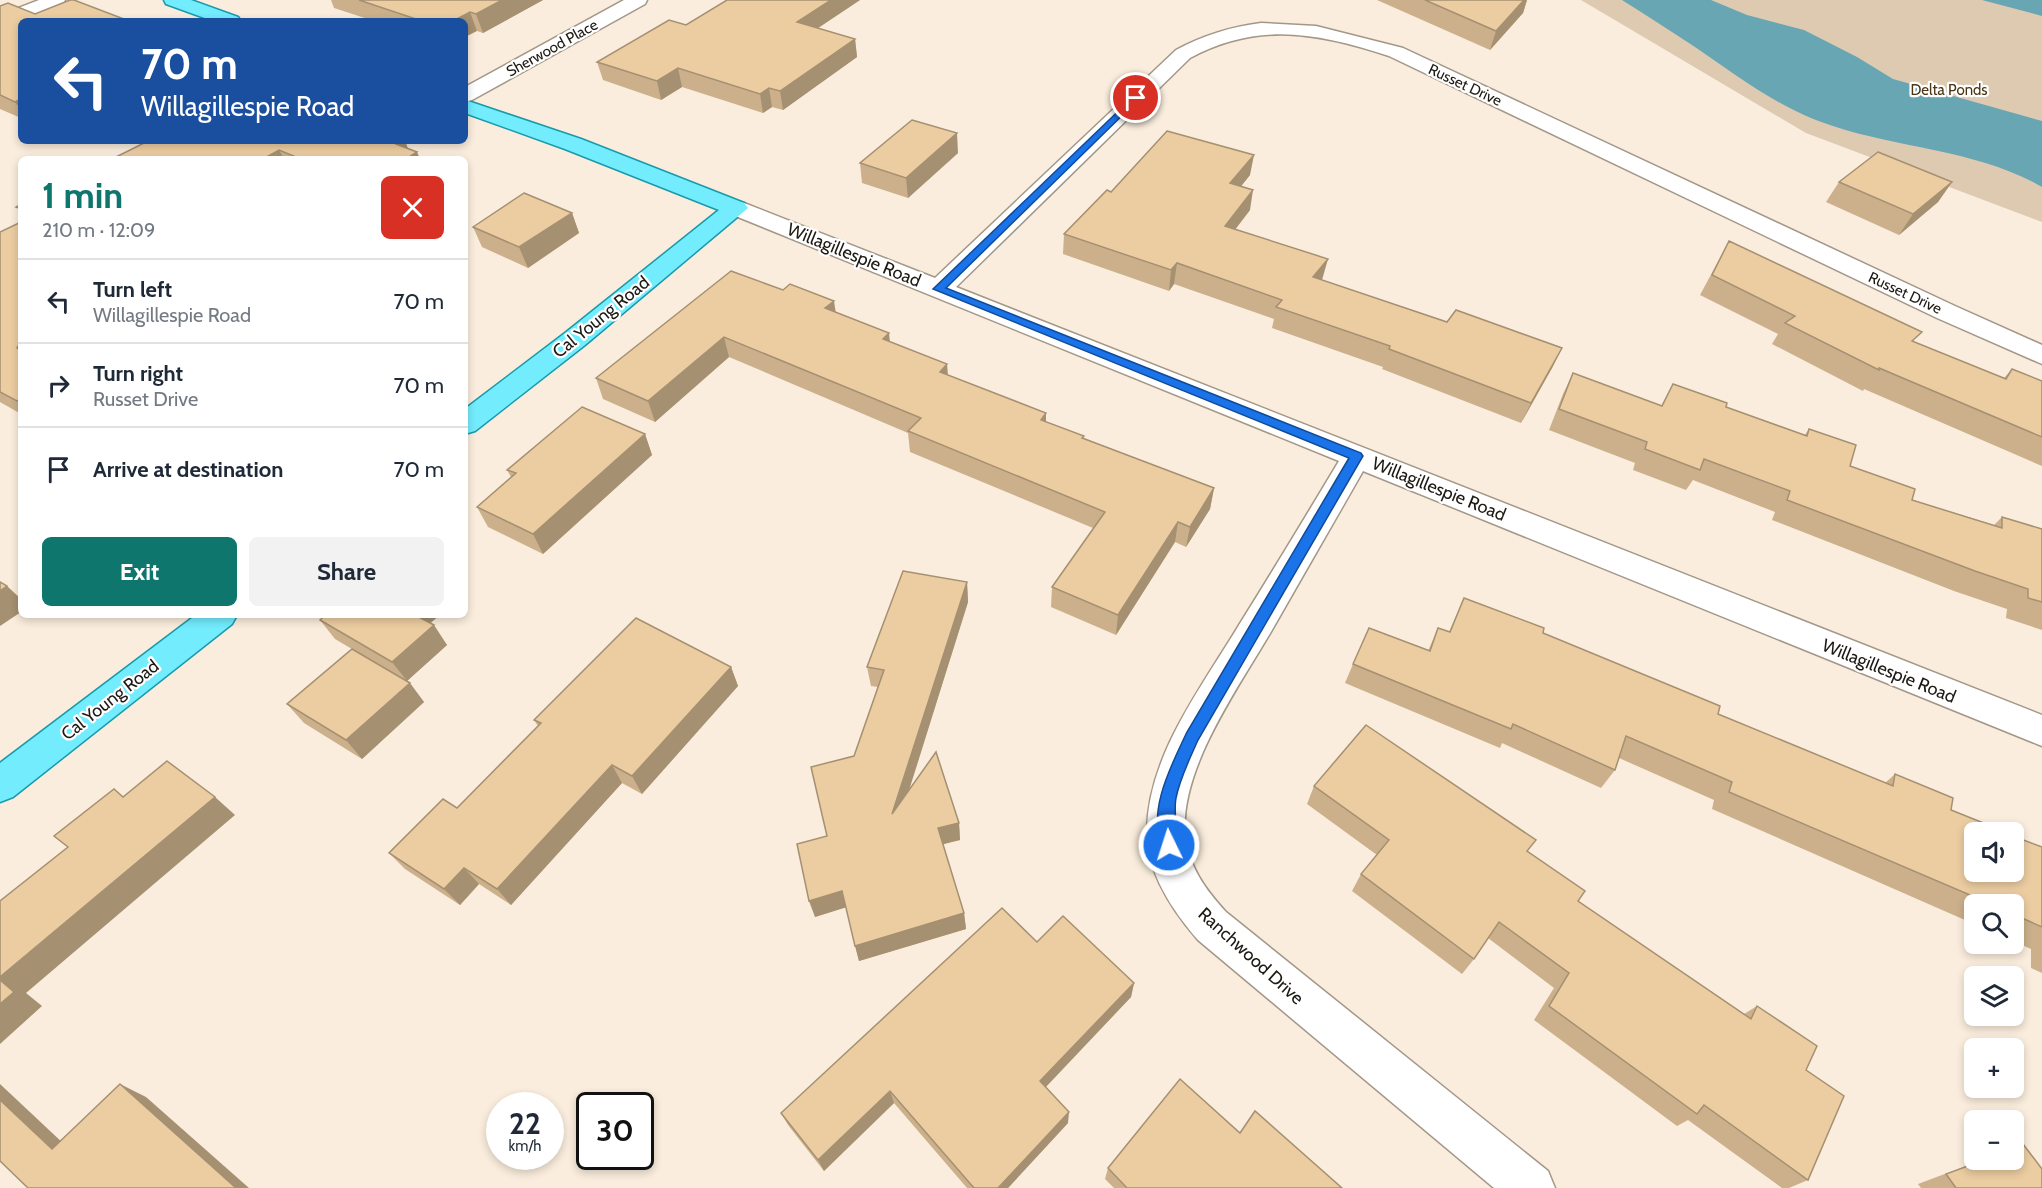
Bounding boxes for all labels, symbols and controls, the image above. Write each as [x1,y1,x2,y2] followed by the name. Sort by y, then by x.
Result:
[503,15,601,81] street label: Sherwood Place
[141,38,238,90] text: 70 m
[42,42,120,120] icon: left
[1425,60,1505,110] street label: Russet Drive
[1110,72,1161,123] pin
[1119,81,1152,114] icon: arrive
[1910,81,1988,99] park label: Delta Ponds
[141,90,354,123] text: Willagillespie Road
[42,173,123,217] text: 1 min
[381,176,444,239] button: close
[42,218,155,242] text: 210 m · 12:09
[784,218,924,292] street label: Willagillespie Road
[1865,268,1945,318] street label: Russet Drive
[548,271,654,363] street label: Cal Young Road
[93,276,172,303] text: Turn left
[42,285,75,318] icon: left
[394,288,444,315] text: 70 m
[93,303,251,327] text: Willagillespie Road
[93,360,183,387] text: Turn right
[42,369,75,402] icon: right
[394,372,444,399] text: 70 m
[93,387,198,411] text: Russet Drive
[1369,452,1509,526] street label: Willagillespie Road
[42,453,75,486] icon: arrive
[93,456,283,483] text: Arrive at destination
[394,456,444,483] text: 70 m
[42,537,237,606] button: Exit
[249,537,444,606] button: Share
[1819,634,1959,708] street label: Willagillespie Road
[57,655,163,745] street label: Cal Young Road
[1137,813,1201,877] position arrow
[1964,822,2024,1170] map controls
[1964,822,2024,882] button: sound
[1964,894,2024,954] button: search
[1194,903,1308,1009] street label: Ranchwood Drive
[1964,966,2024,1026] button: layers
[1964,1038,2024,1098] button: +
[576,1092,654,1170] speed limit sign: 30
[509,1105,541,1142] text: 22
[1964,1110,2024,1170] button: −
[509,1137,541,1155] text: km/h

